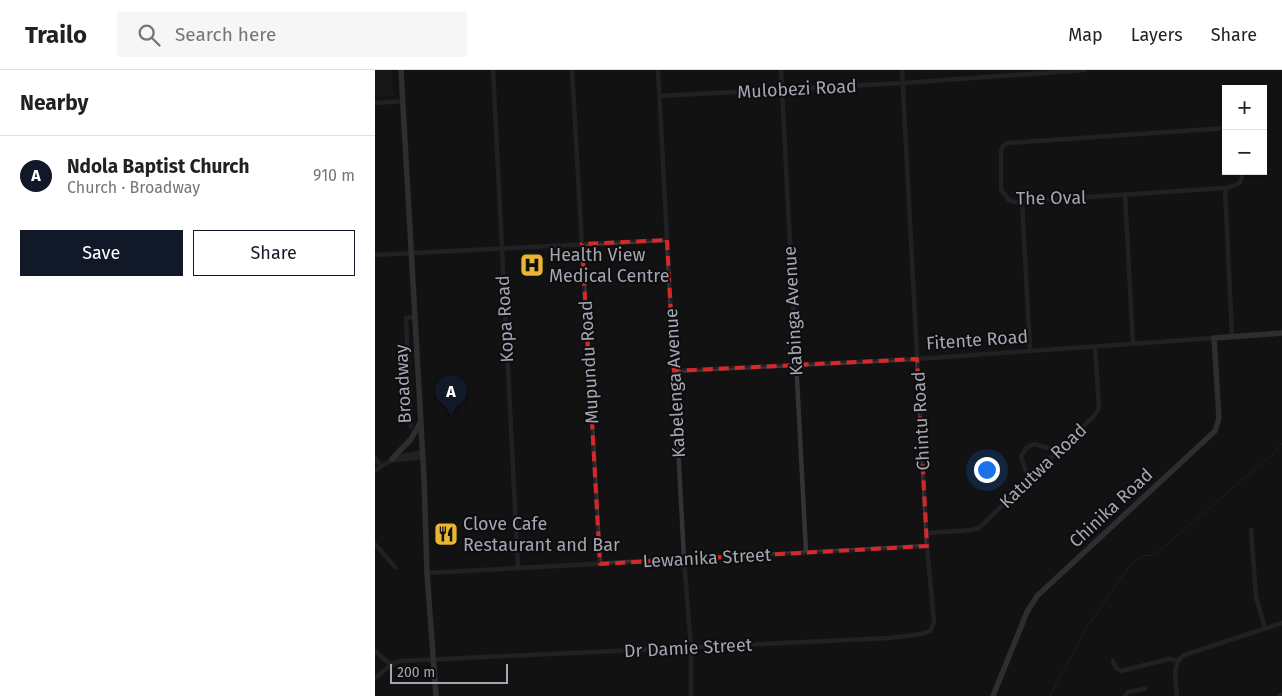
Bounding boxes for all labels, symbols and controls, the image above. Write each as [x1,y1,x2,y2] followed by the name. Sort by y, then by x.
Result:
[117,12,467,57] search box
[25,21,87,49] text: Trailo
[135,21,163,49] icon: search
[175,23,276,46] text: Search here
[1068,24,1103,46] text: Map
[1131,24,1183,46] text: Layers
[1211,24,1257,46] text: Share
[737,75,857,103] street label: Mulobezi Road
[1222,85,1267,175] map controls
[1222,85,1267,130] button: +
[20,90,88,116] text: Nearby
[1222,130,1267,175] button: −
[67,155,249,178] text: Ndola Baptist Church
[31,166,41,185] text: A
[313,166,355,185] text: 910 m
[67,178,200,197] text: Church · Broadway
[1016,186,1086,210] street label: The Oval
[20,230,183,276] button: Save
[193,230,355,276] button: Share
[549,244,670,287] place label: Health View Medical Centre
[779,246,807,376] street label: Kabinga Avenue
[519,252,545,278] hospital icon: Health View Medical Centre
[492,275,518,363] street label: Kopa Road
[575,300,603,424] street label: Mupundu Road
[660,308,690,458] street label: Kabelenga Avenue
[925,325,1029,355] street label: Fitente Road
[390,344,416,424] street label: Broadway
[907,371,935,471] street label: Chintu Road
[435,375,467,416] pin: A
[995,419,1091,513] street label: Katutwa Road
[974,457,1000,483] your location
[1065,464,1157,552] street label: Chinika Road
[463,513,620,556] place label: Clove Cafe Restaurant and Bar
[433,521,459,547] restaurant icon: Clove Cafe Restaurant and Bar
[642,544,772,572] street label: Lewanika Street
[623,634,753,662] street label: Dr Damie Street
[390,661,507,684] scale bar
[397,664,435,681] text: 200 m

